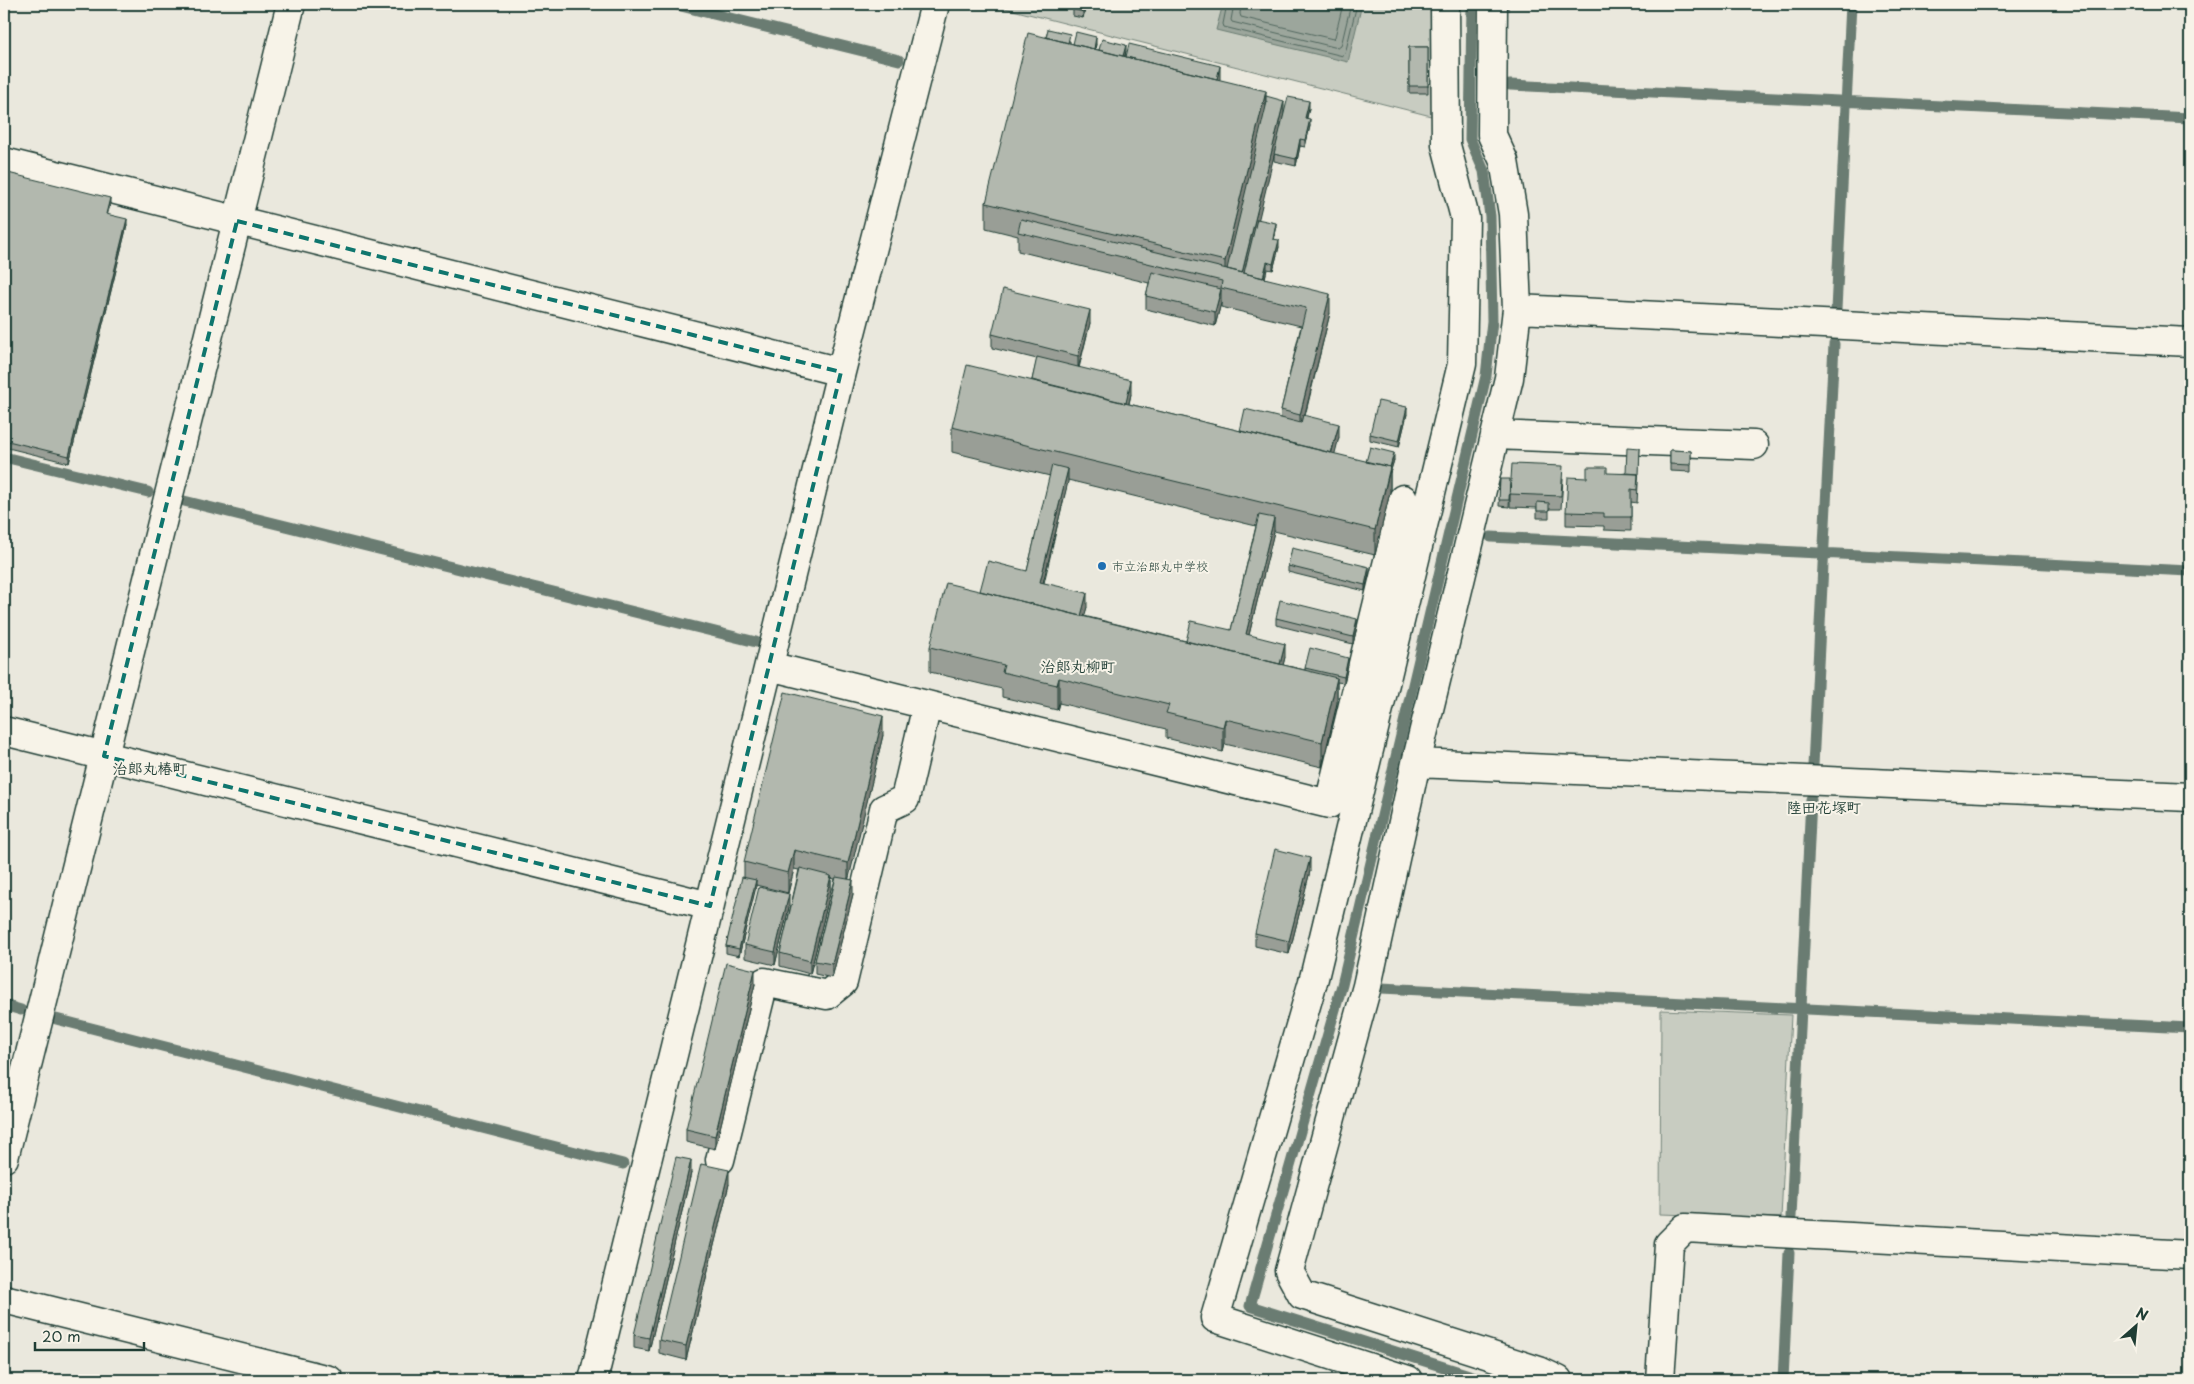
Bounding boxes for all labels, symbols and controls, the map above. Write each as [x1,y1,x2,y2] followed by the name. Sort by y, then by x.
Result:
[1112,557,1208,575] place label: 市立治郎丸中学校
[1096,560,1108,572] marker: 市立治郎丸中学校
[1040,654,1116,677] district label: 治郎丸柳町
[112,756,188,779] district label: 治郎丸椿町
[1786,795,1862,818] district label: 陸田花塚町
[2112,1302,2162,1352] north arrow
[2132,1302,2152,1326] text: N
[35,1319,144,1351] scale bar
[42,1324,81,1347] text: 20 m

